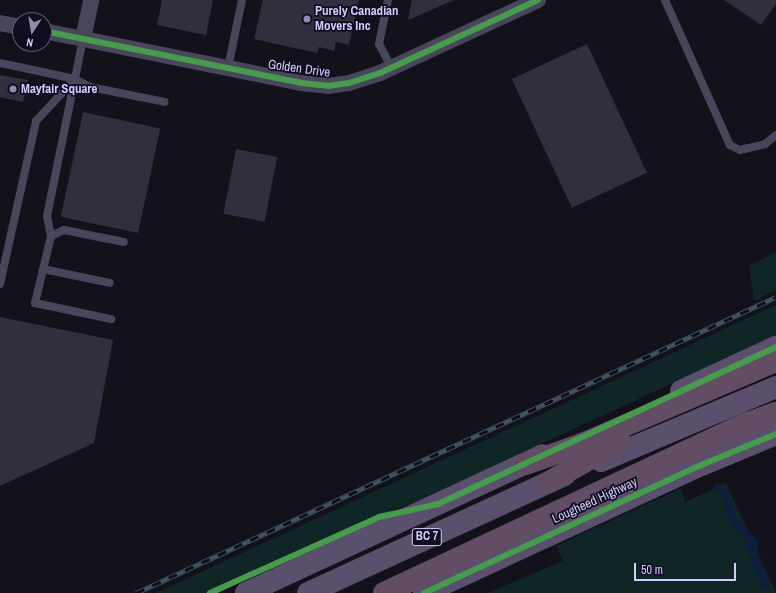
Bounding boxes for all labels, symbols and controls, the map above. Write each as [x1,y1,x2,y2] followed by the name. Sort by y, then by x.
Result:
[315,4,399,35] place label: Purely Canadian Movers Inc
[12,12,52,52] north arrow
[302,14,312,24] marker: Purely Canadian Movers Inc
[25,35,34,50] text: N
[267,57,331,81] street label: Golden Drive
[21,81,97,97] place label: Mayfair Square
[8,84,18,94] marker: Mayfair Square
[550,475,640,527] street label: Lougheed Highway
[411,527,443,547] road number: BC 7
[636,555,738,581] scale bar
[641,562,663,578] text: 50 m

